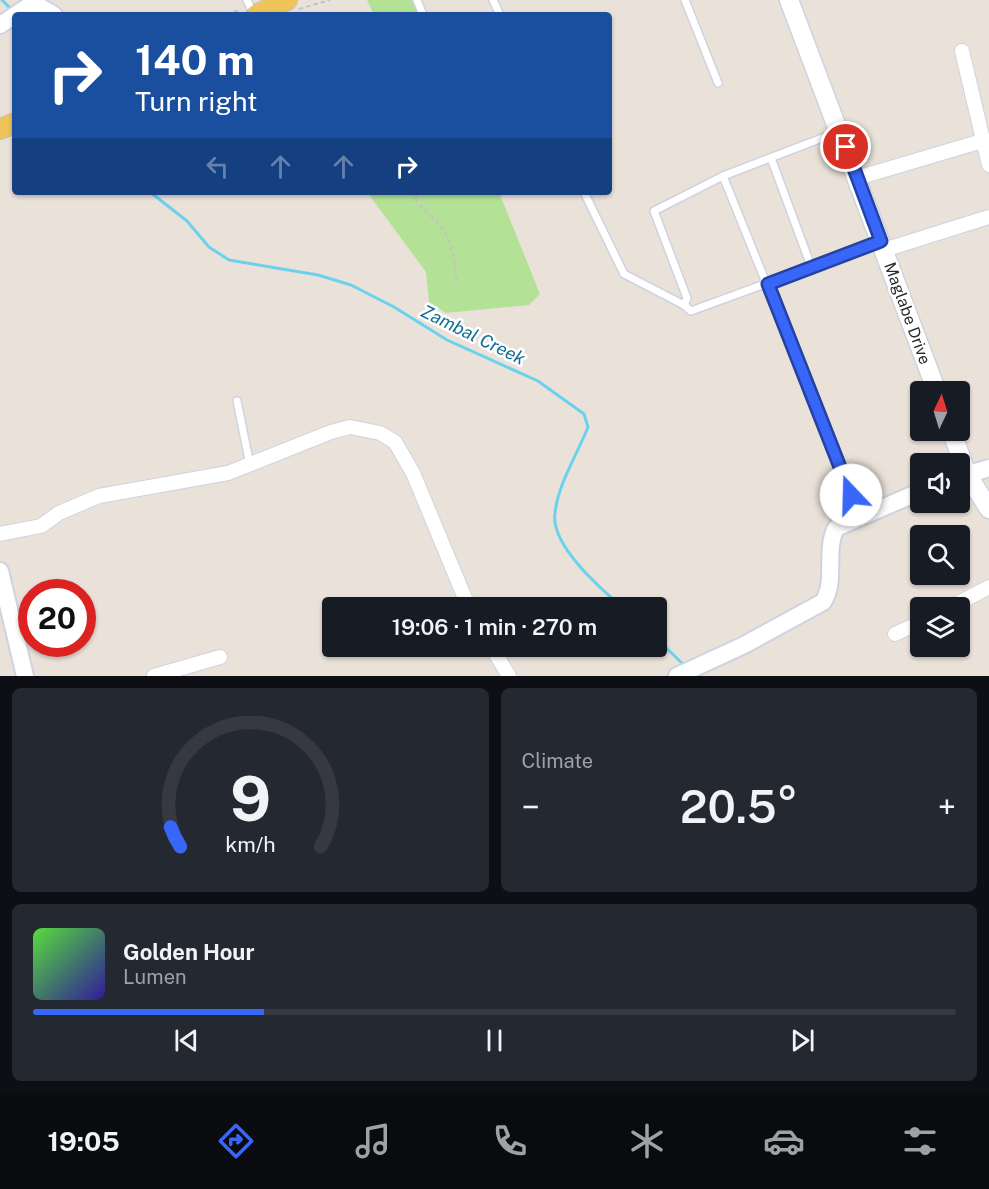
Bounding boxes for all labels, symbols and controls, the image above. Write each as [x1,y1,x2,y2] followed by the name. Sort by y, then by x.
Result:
[135,35,255,84] text: 140 m
[36,36,114,114] icon: right
[135,85,258,117] text: Turn right
[820,121,871,172] pin
[829,130,862,163] icon: arrive
[201,150,234,183] icon: left
[264,150,297,183] icon: ahead
[327,150,360,183] icon: ahead
[390,150,423,183] icon: right
[880,260,935,367] street label: Maglabe Drive
[418,300,529,369] water label: Zambal Creek
[910,381,970,441] north arrow
[910,381,970,657] map controls
[910,453,970,513] button: sound
[819,463,883,527] position arrow
[910,525,970,585] button: search
[18,579,96,657] speed limit sign: 20
[910,597,970,657] button: layers
[392,614,597,640] text: 19:06 · 1 min · 270 m
[522,749,593,773] text: Climate
[230,762,271,835] text: 9
[680,780,798,833] text: 20.5°
[522,788,540,826] text: −
[938,788,956,826] text: +
[225,832,275,857] text: km/h
[123,939,254,965] text: Golden Hour
[123,965,187,989] text: Lumen
[170,1024,203,1057] icon: previous
[478,1024,511,1057] icon: pause
[786,1024,819,1057] icon: next
[215,1120,257,1162] icon: directions
[352,1120,394,1162] icon: music
[489,1120,531,1162] icon: phone
[626,1120,668,1162] icon: climate
[763,1120,805,1162] icon: car
[899,1120,941,1162] icon: filters
[47,1125,120,1157] text: 19:05

